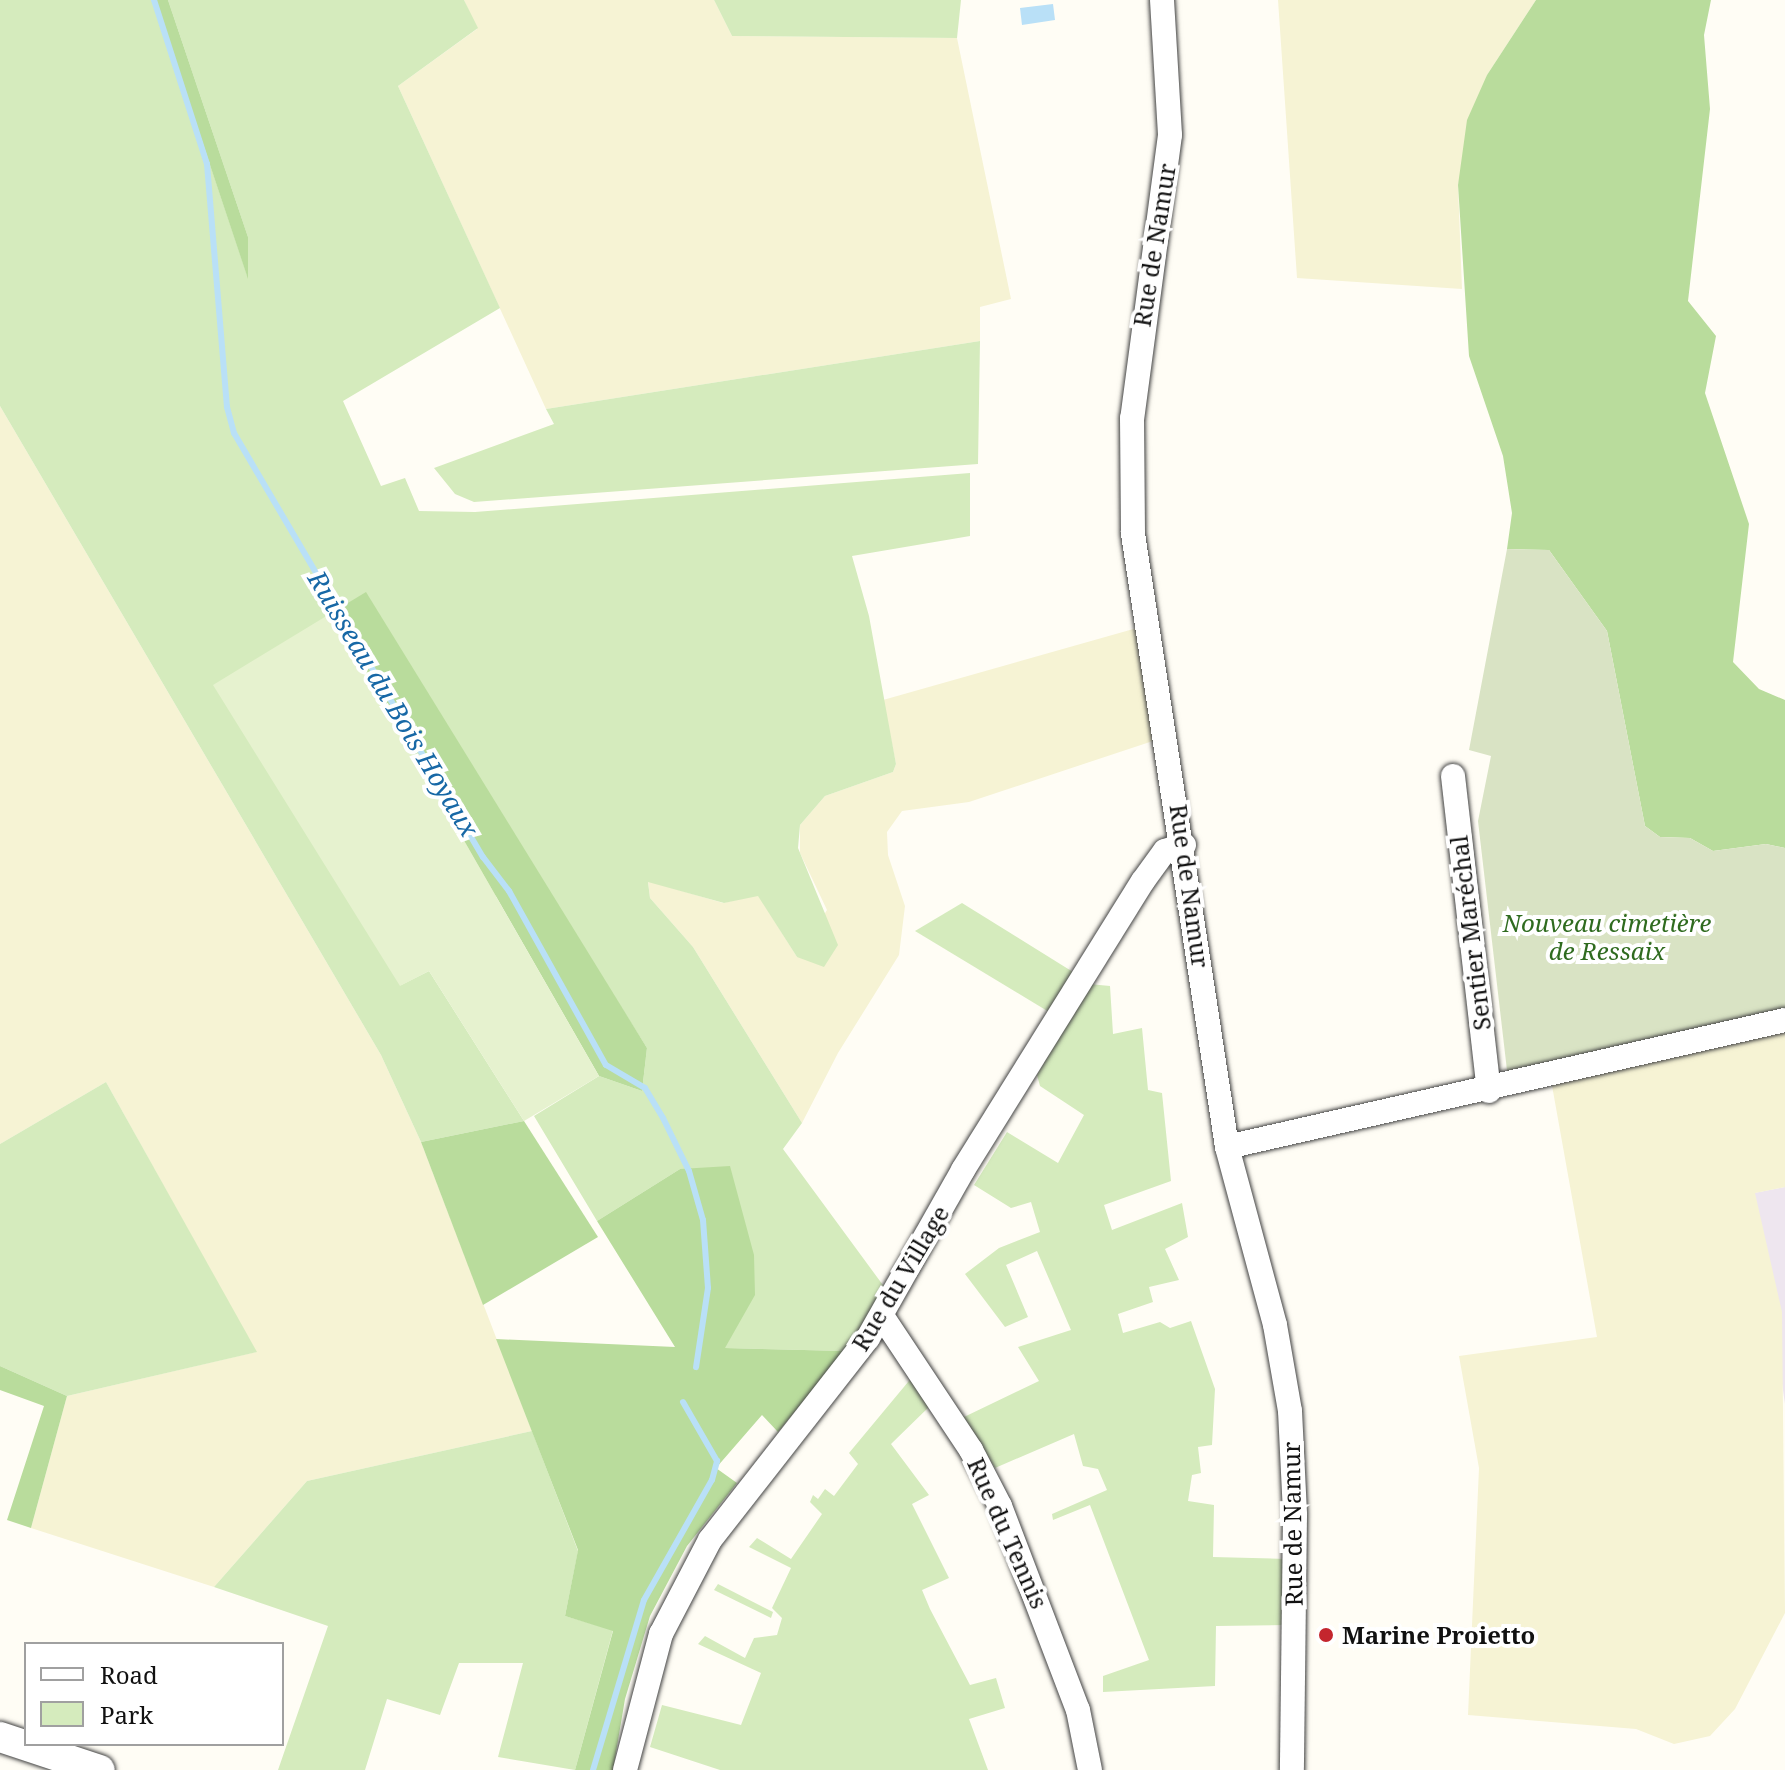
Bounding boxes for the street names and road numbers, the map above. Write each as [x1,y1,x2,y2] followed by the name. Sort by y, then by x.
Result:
[1127,161,1181,329] street label: Rue de Namur
[1164,802,1216,970] street label: Rue de Namur
[1444,834,1496,1032] street label: Sentier Maréchal
[845,1200,955,1356] street label: Rue du Village
[1276,1441,1308,1607] street label: Rue de Namur
[962,1453,1054,1613] street label: Rue du Tennis

